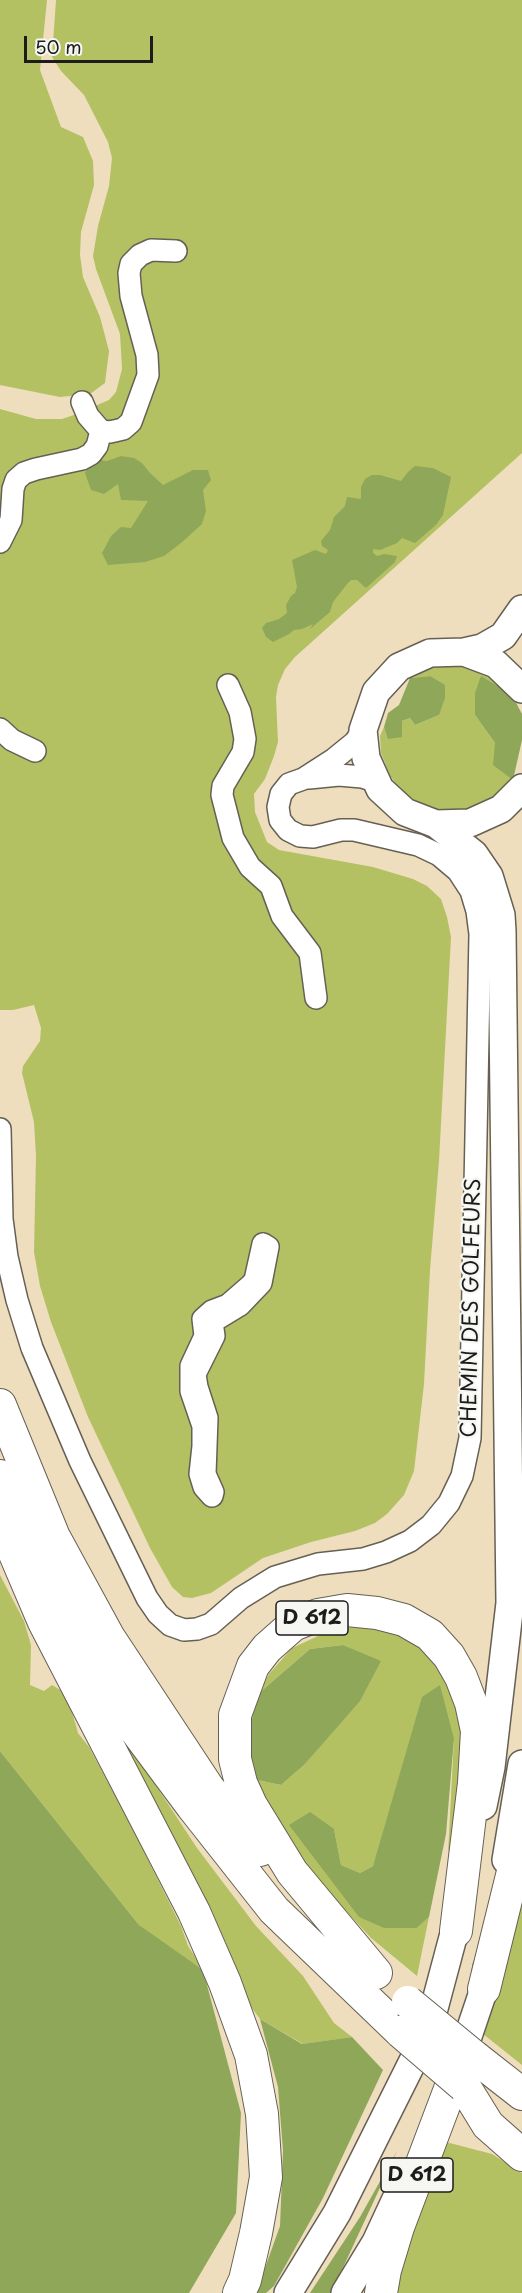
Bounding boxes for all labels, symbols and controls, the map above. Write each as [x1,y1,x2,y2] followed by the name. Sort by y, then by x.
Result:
[27,24,156,62] scale bar
[35,33,82,60] text: 50 m
[457,1178,487,1438] street label: CHEMIN DES GOLFEURS
[276,1601,348,1635] road number: D 612
[381,2158,453,2192] road number: D 612

